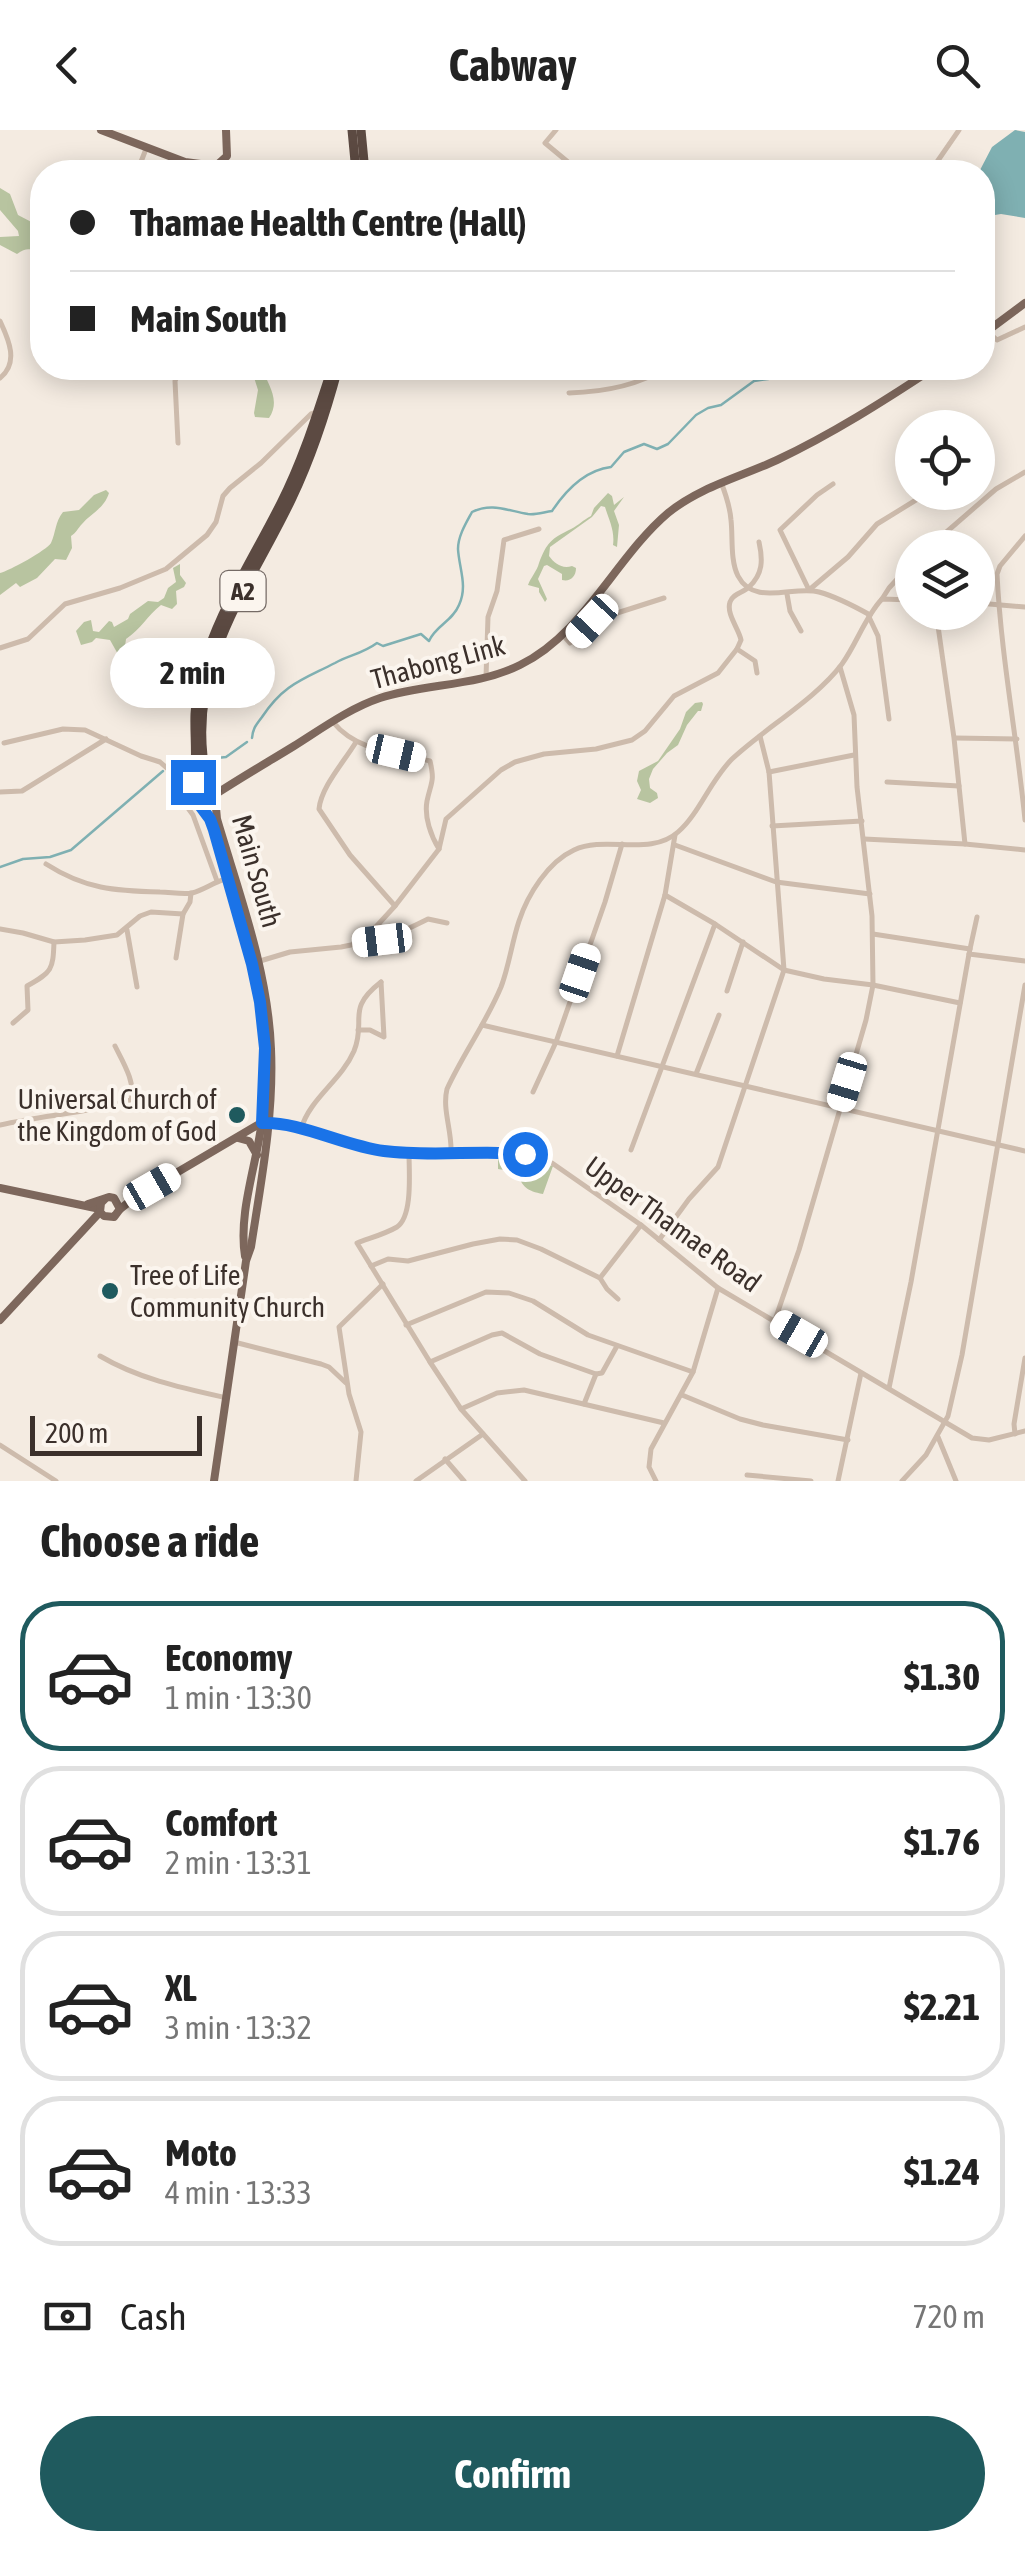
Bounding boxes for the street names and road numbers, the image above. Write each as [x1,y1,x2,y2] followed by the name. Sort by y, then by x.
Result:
[220,571,266,611] road number: A2
[367,629,509,695] street label: Thabong Link
[226,811,288,931] street label: Main South
[579,1150,767,1298] street label: Upper Thamae Road

